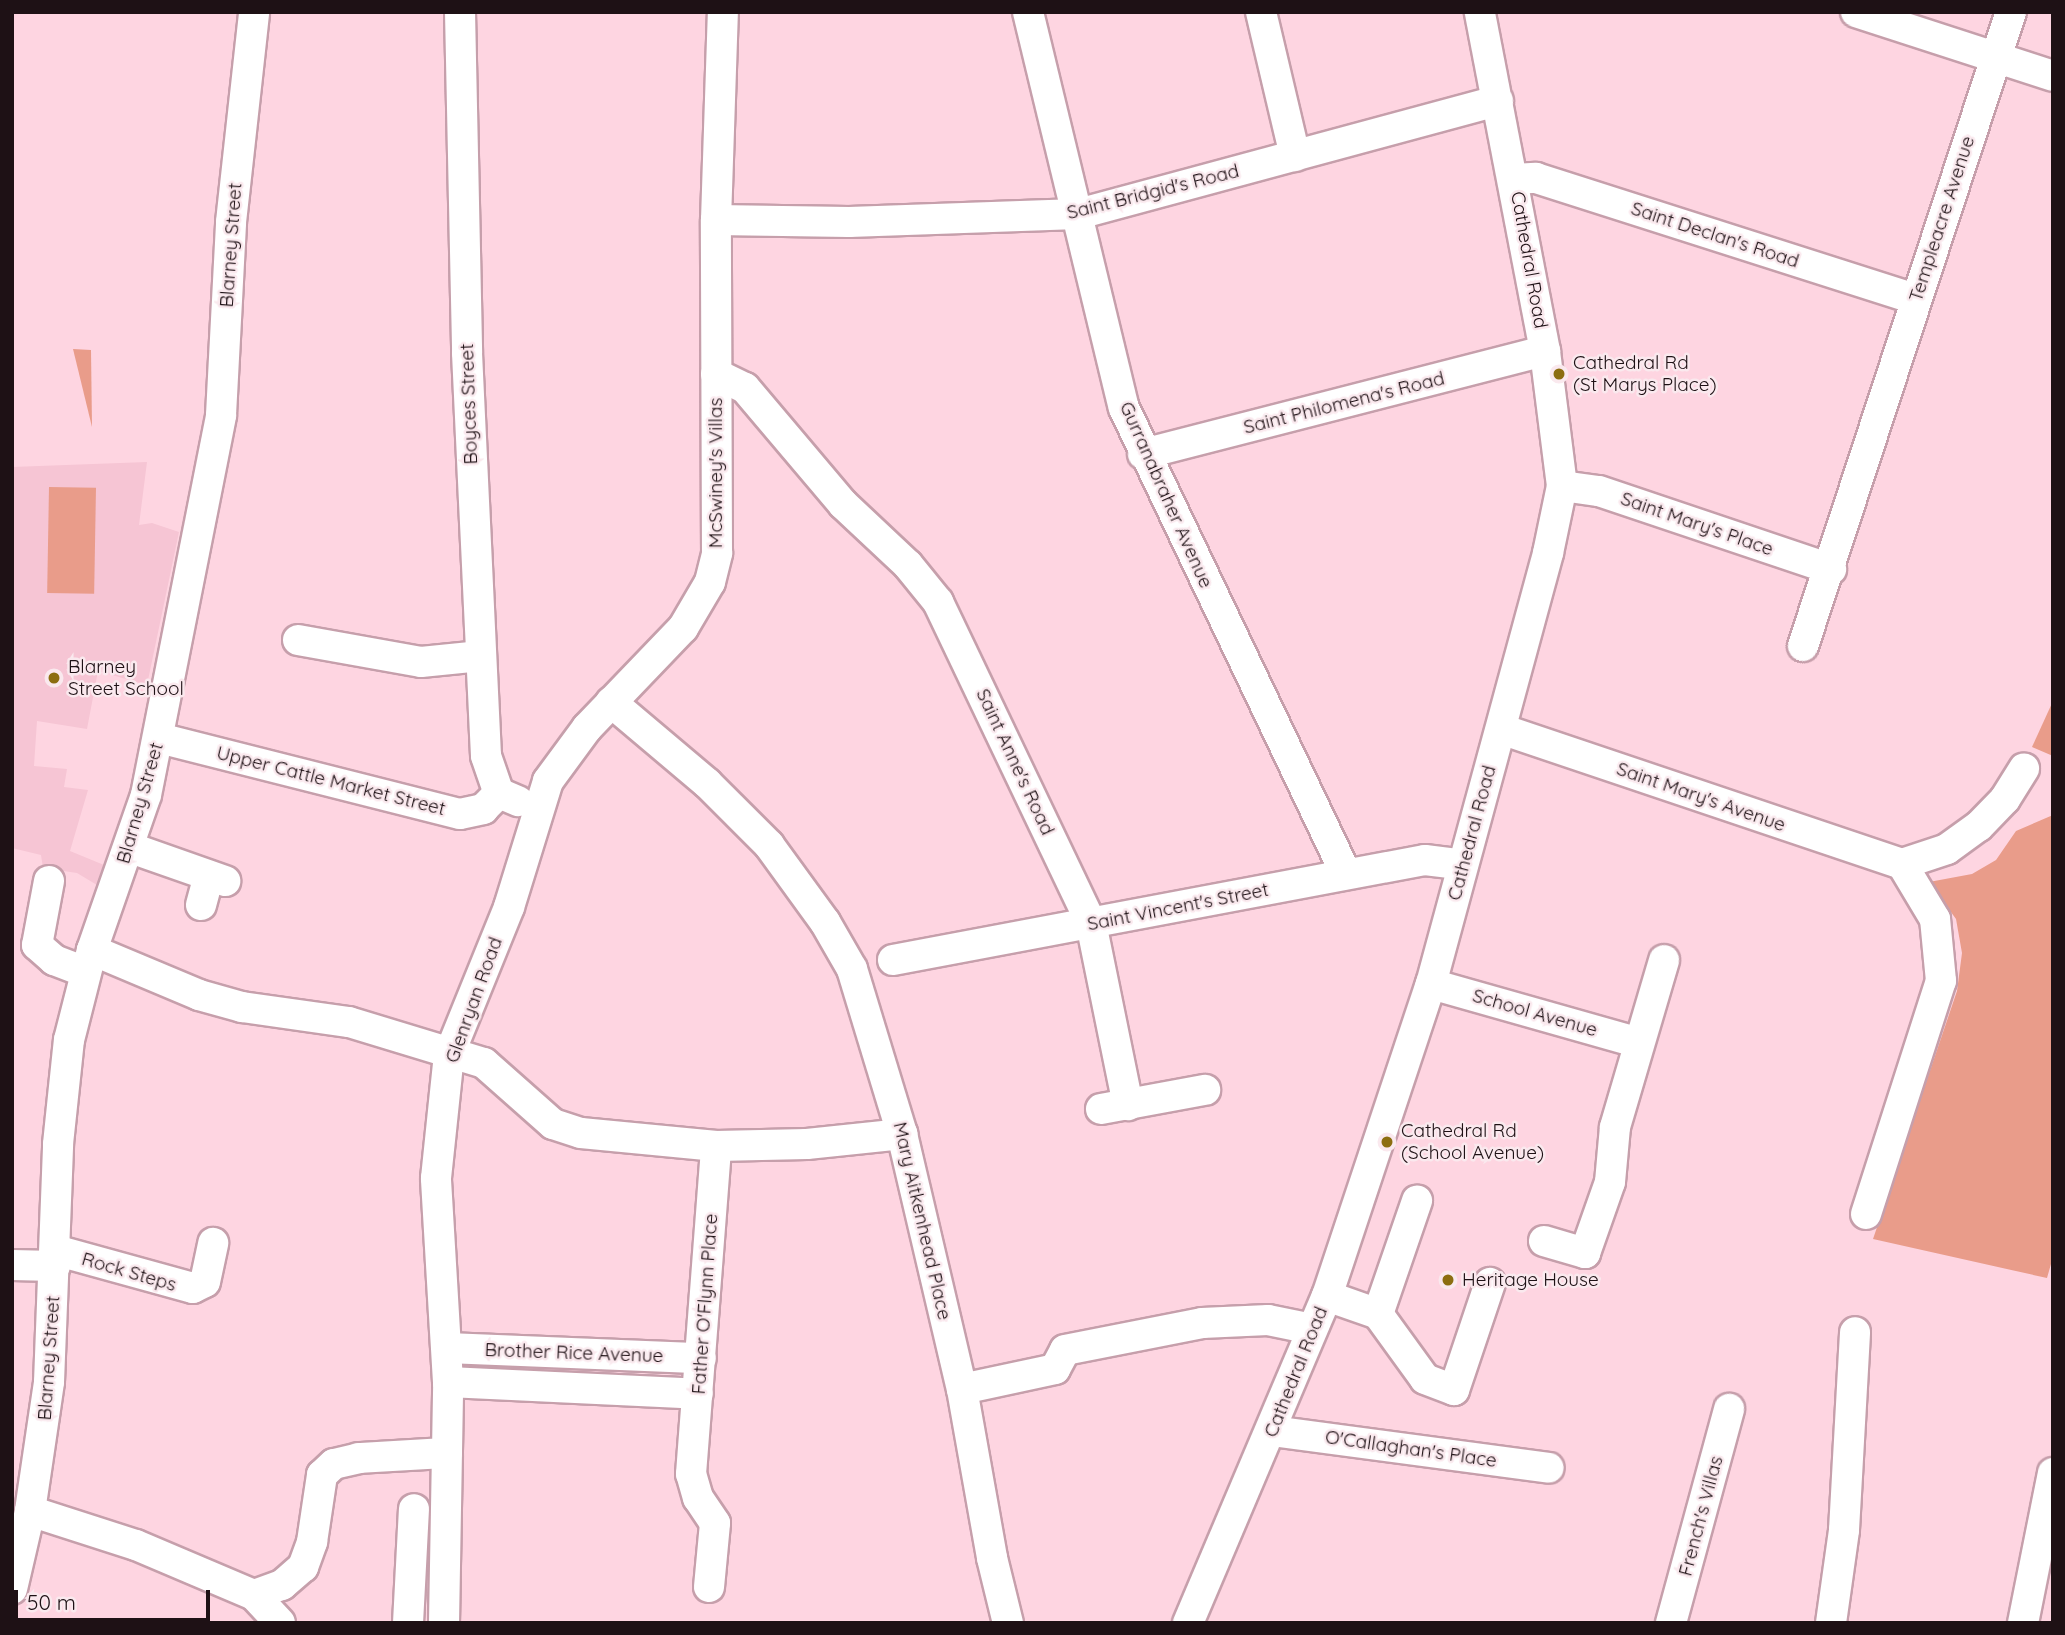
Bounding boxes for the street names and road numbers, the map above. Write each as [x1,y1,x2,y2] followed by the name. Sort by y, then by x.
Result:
[1904,133,1980,305] street label: Templeacre Avenue
[1065,160,1241,224] street label: Saint Bridgid's Road
[215,182,247,308] street label: Blarney Street
[1506,190,1552,330] street label: Cathedral Road
[1628,197,1802,273] street label: Saint Declan's Road
[455,343,483,465] street label: Boyces Street
[1241,367,1447,439] street label: Saint Philomena's Road
[705,398,727,548] street label: McSwiney's Villas
[1115,398,1217,592] street label: Gurranabraher Avenue
[1618,487,1776,561] street label: Saint Mary's Place
[971,685,1059,839] street label: Saint Anne's Road
[112,740,168,866] street label: Blarney Street
[214,741,448,821] street label: Upper Cattle Market Street
[1614,757,1788,837] street label: Saint Mary's Avenue
[1443,763,1501,903] street label: Cathedral Road
[1085,878,1271,936] street label: Saint Vincent's Street
[441,934,507,1066] street label: Glenryan Road
[1470,984,1600,1042] street label: School Avenue
[888,1120,956,1322] street label: Mary Aitkenhead Place
[687,1213,723,1395] street label: Father O'Flynn Place
[79,1248,179,1296] street label: Rock Steps
[33,1295,65,1421] street label: Blarney Street
[1259,1303,1333,1441] street label: Cathedral Road
[484,1338,664,1368] street label: Brother Rice Avenue
[1324,1426,1498,1472] street label: O'Callaghan's Place
[1674,1453,1728,1579] street label: French's Villas

